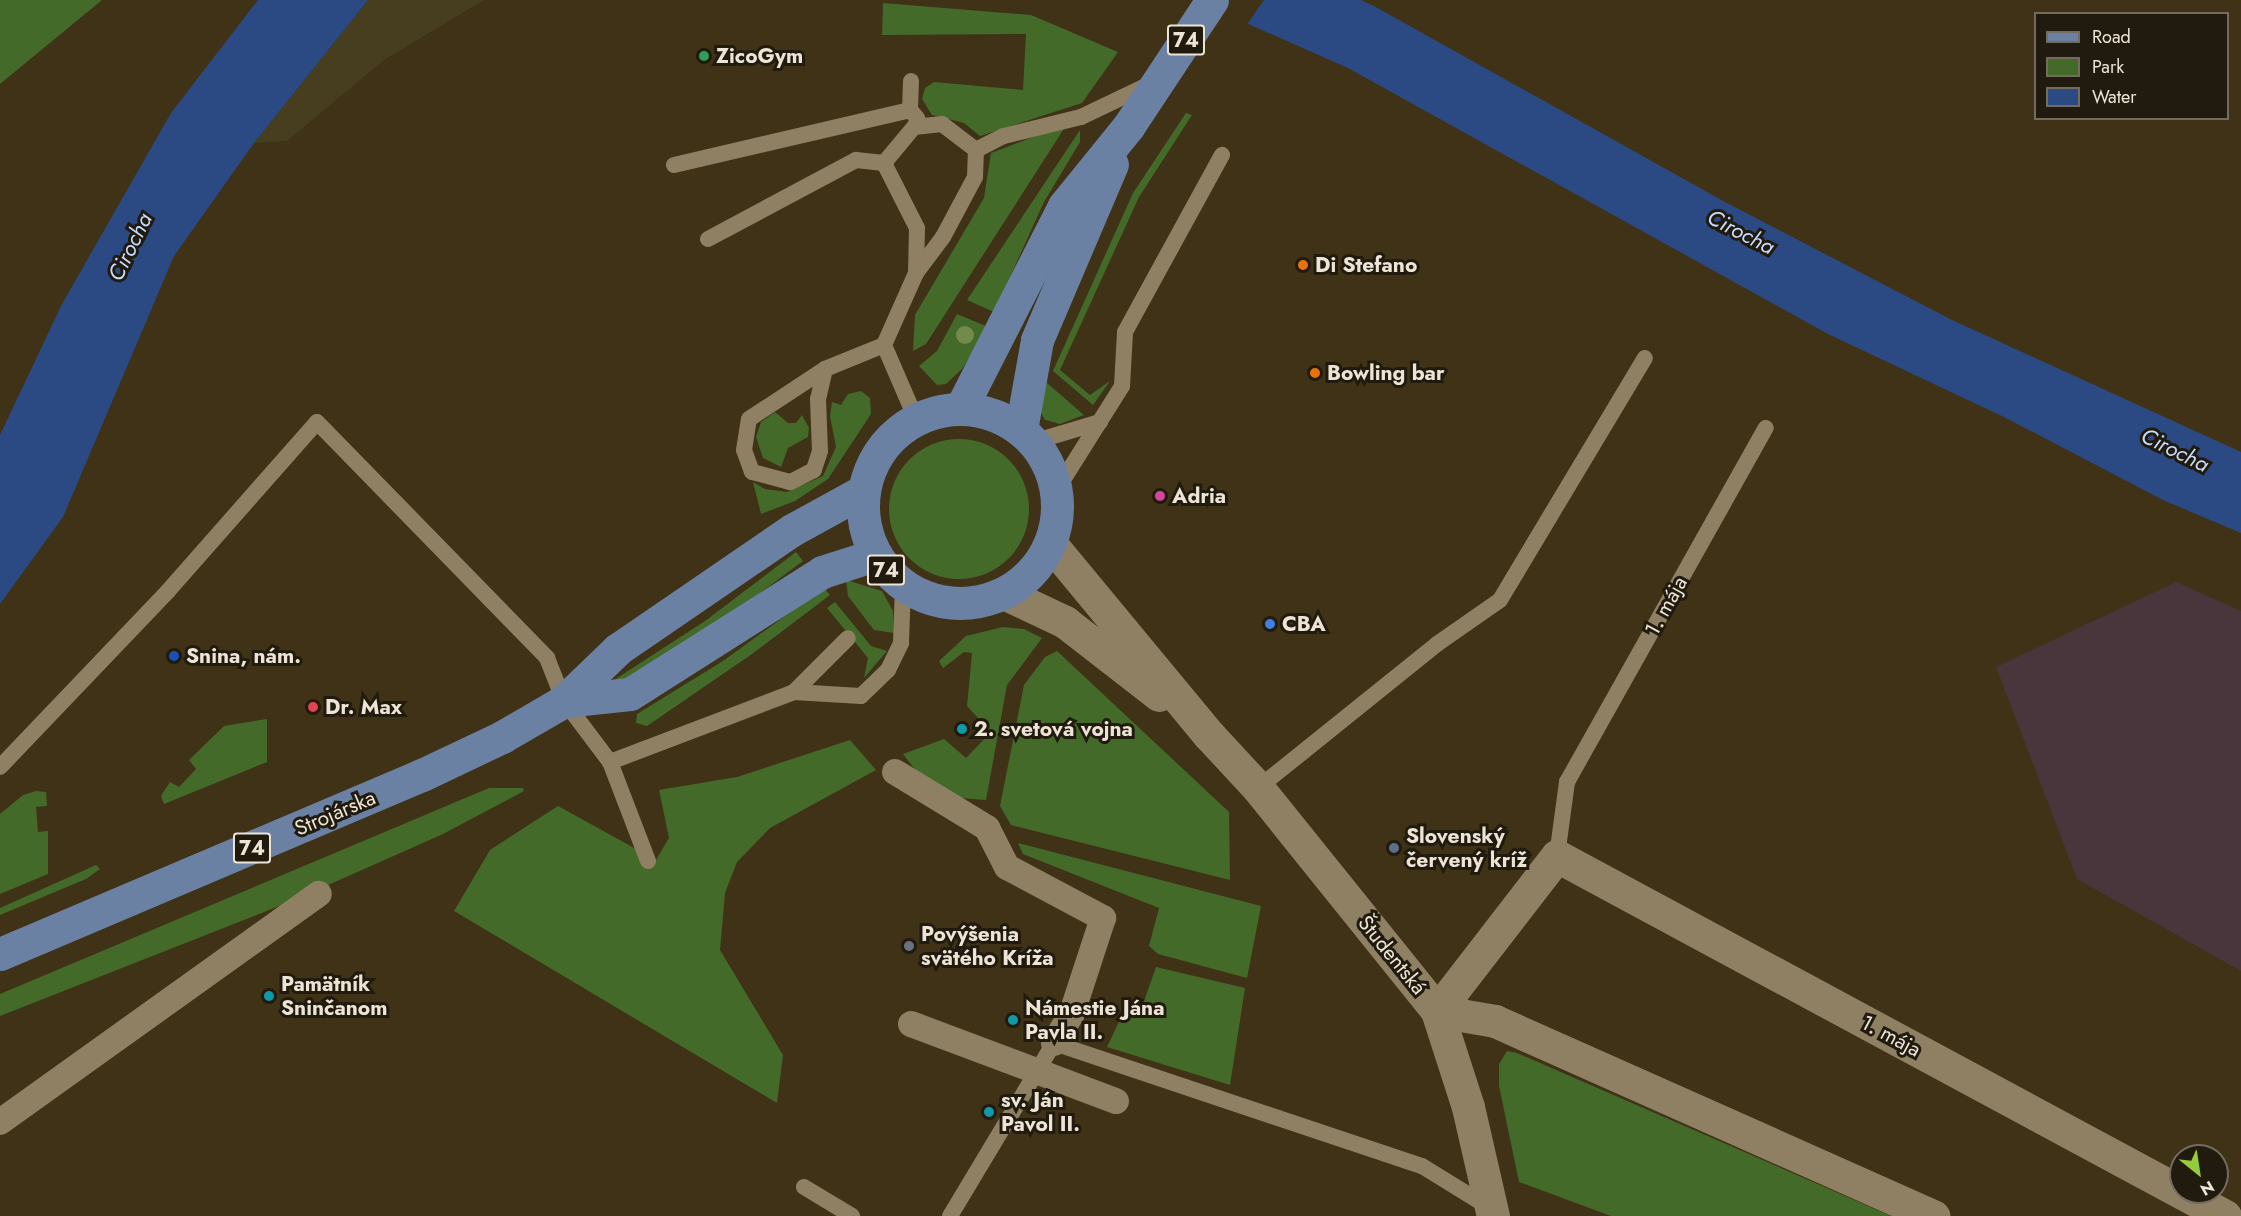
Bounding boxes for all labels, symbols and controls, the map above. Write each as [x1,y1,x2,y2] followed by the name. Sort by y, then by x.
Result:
[2034,12,2229,120] legend
[1166,23,1206,57] road number: 74
[2092,24,2131,50] text: Road
[716,43,803,69] place label: ZicoGym
[697,49,711,63] marker: ZicoGym
[2092,54,2124,80] text: Park
[2092,84,2136,110] text: Water
[1703,204,1779,260] water label: Cirocha
[102,209,158,285] water label: Cirocha
[1315,252,1417,278] place label: Di Stefano
[1296,258,1310,272] marker: Di Stefano
[1327,360,1445,386] place label: Bowling bar
[1308,366,1322,380] marker: Bowling bar
[2137,422,2213,478] water label: Cirocha
[1172,483,1226,509] place label: Adria
[1153,489,1167,503] marker: Adria
[866,553,906,587] road number: 74
[1639,572,1693,640] street label: 1. mája
[1282,611,1326,637] place label: CBA
[1263,617,1277,631] marker: CBA
[186,643,301,669] place label: Snina, nám.
[167,649,181,663] marker: Snina, nám.
[325,694,402,720] place label: Dr. Max
[306,700,320,714] marker: Dr. Max
[974,716,1133,742] place label: 2. svetová vojna
[955,722,969,736] marker: 2. svetová vojna
[291,785,379,841] street label: Strojárska
[1406,823,1527,873] place label: Slovenský červený kríž
[232,831,272,865] road number: 74
[1387,841,1401,855] marker: Slovenský červený kríž
[1353,910,1431,1000] street label: Študentská
[921,921,1054,971] place label: Povýšenia svätého Kríža
[902,939,916,953] marker: Povýšenia svätého Kríža
[281,971,387,1021] place label: Pamätník Sninčanom
[262,989,276,1003] marker: Pamätník Sninčanom
[1025,995,1164,1045] place label: Námestie Jána Pavla II.
[1857,1010,1925,1062] street label: 1. mája
[1006,1013,1020,1027] marker: Námestie Jána Pavla II.
[1001,1087,1080,1137] place label: sv. Ján Pavol II.
[982,1105,996,1119] marker: sv. Ján Pavol II.
[2169,1144,2229,1204] north arrow
[2196,1175,2219,1201] text: N

